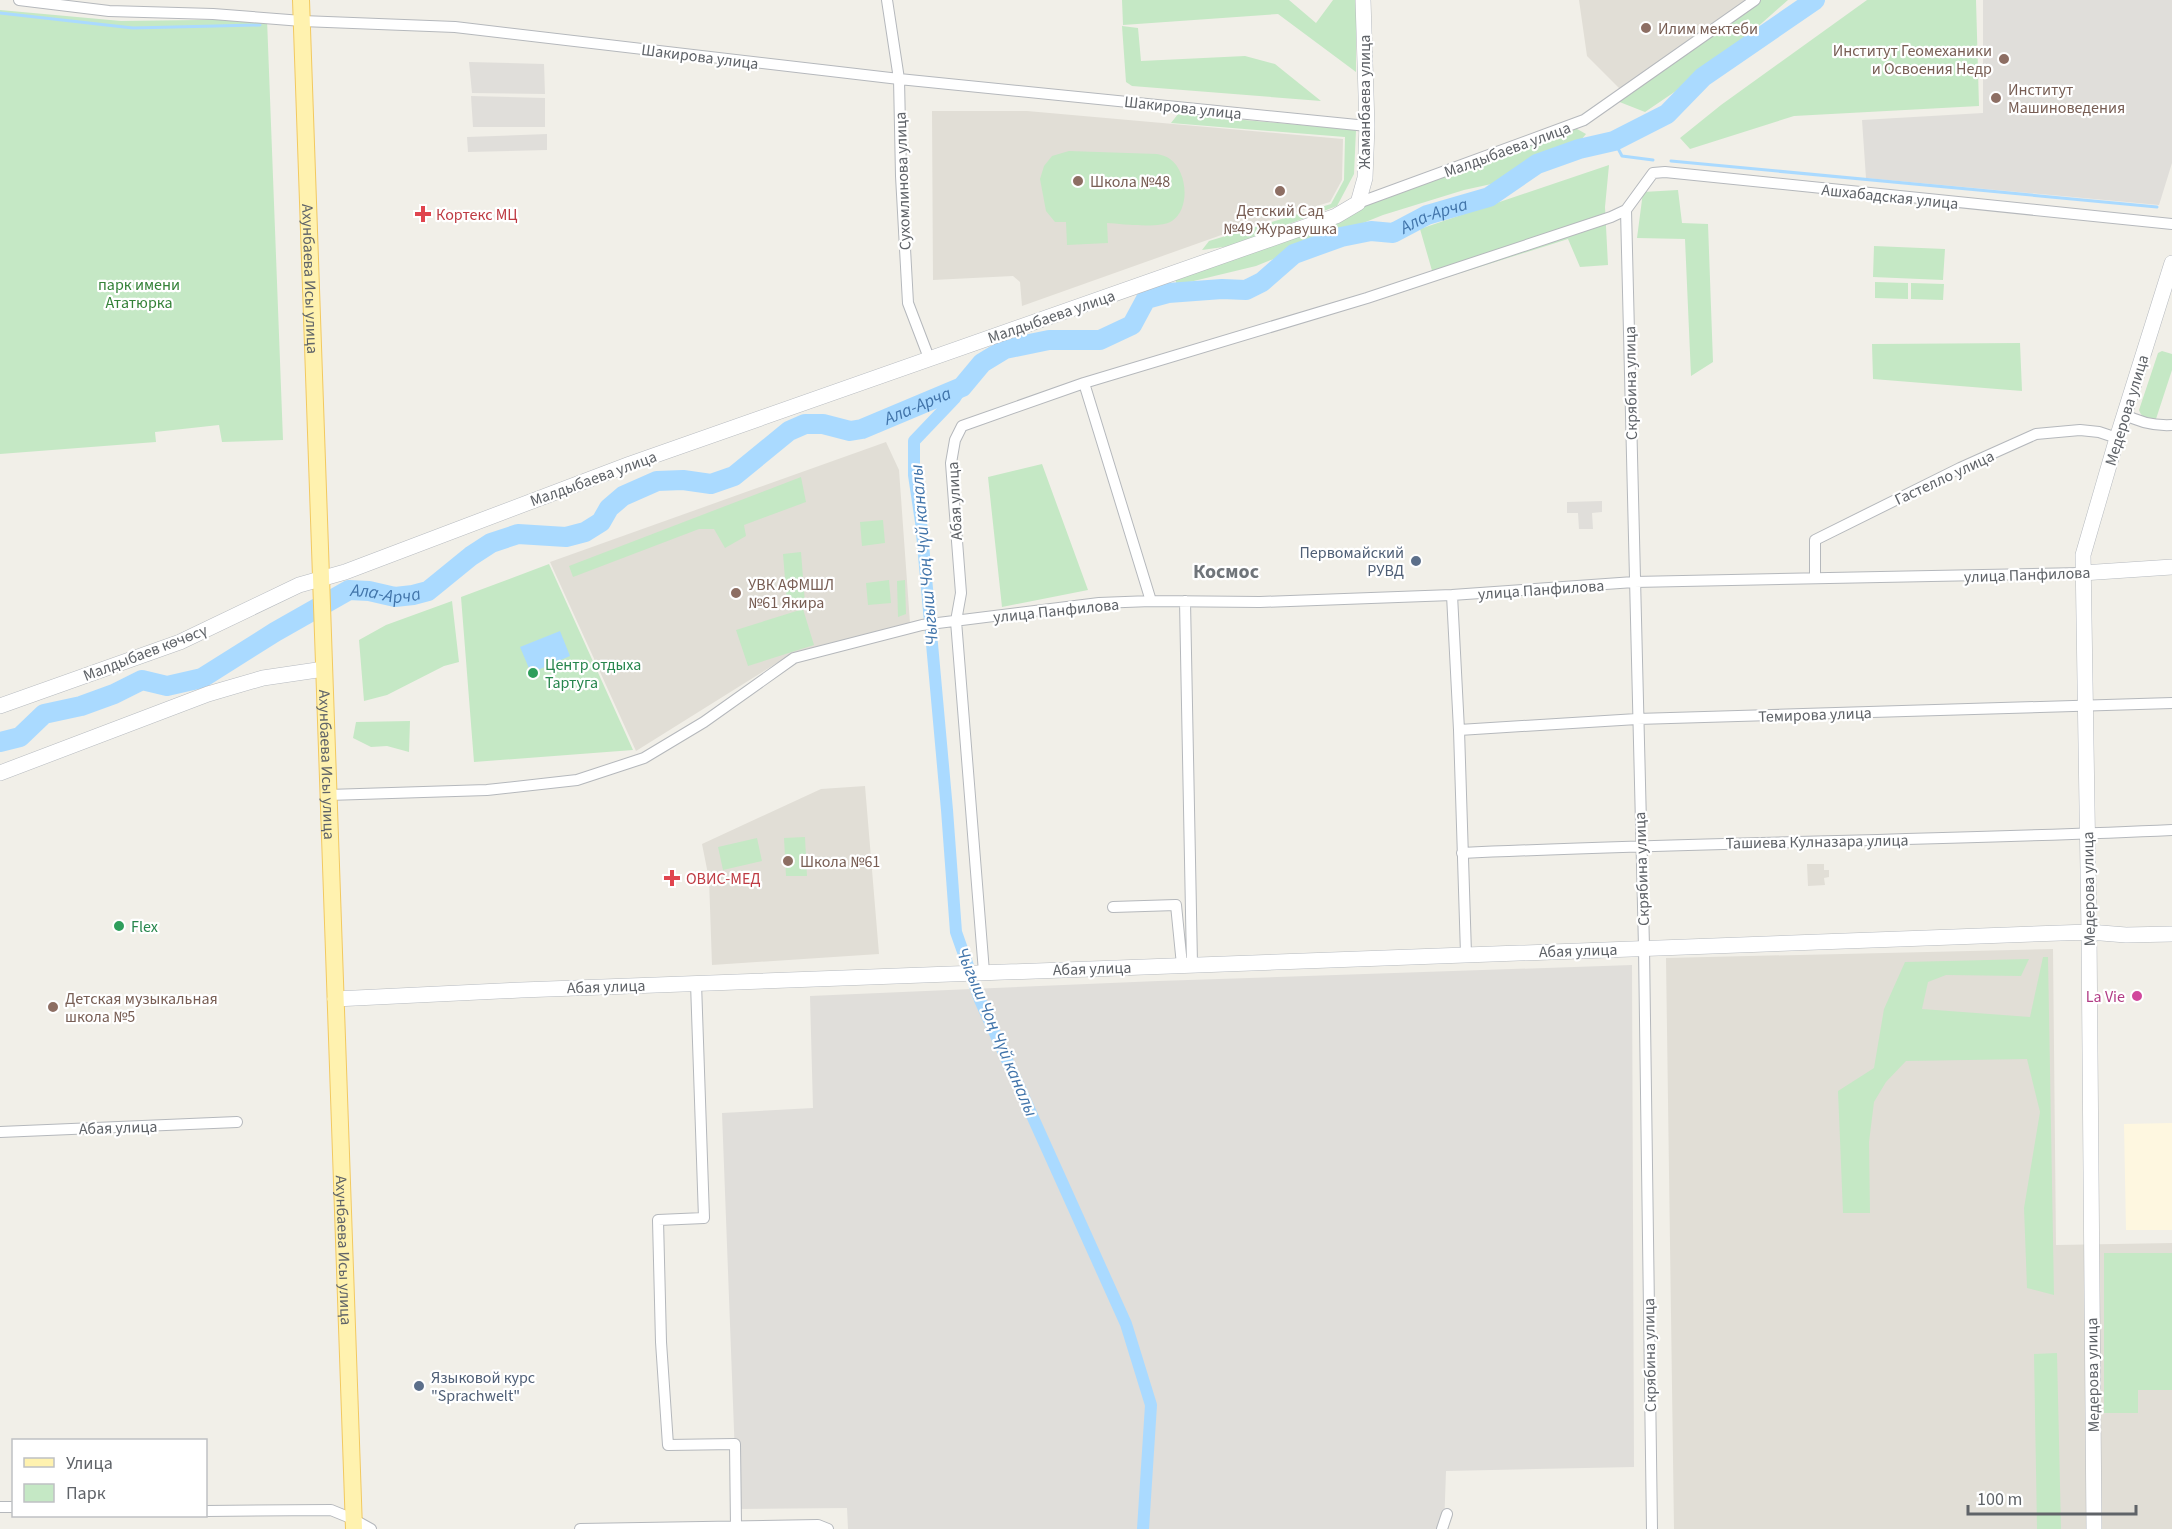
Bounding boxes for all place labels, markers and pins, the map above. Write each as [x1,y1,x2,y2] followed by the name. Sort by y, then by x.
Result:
[1658,18,1758,40] place label: Илим мектеби
[1639,21,1653,35] marker: Илим мектеби
[1833,40,1992,80] place label: Институт Геомеханики и Освоения Недр
[1997,52,2011,66] marker: Институт Геомеханики и Освоения Недр
[2008,79,2125,119] place label: Институт Машиноведения
[1989,91,2003,105] marker: Институт Машиноведения
[1090,171,1170,193] place label: Школа №48
[1071,174,1085,188] marker: Школа №48
[1273,184,1287,198] marker: Детский Сад №49 Журавушка
[1223,200,1337,240] place label: Детский Сад №49 Журавушка
[436,204,518,226] place label: Кортекс МЦ
[414,205,432,223] marker: Кортекс МЦ
[1300,542,1404,582] place label: Первомайский РУВД
[1409,554,1423,568] marker: Первомайский РУВД
[748,574,834,614] place label: УВК АФМШЛ №61 Якира
[729,586,743,600] marker: УВК АФМШЛ №61 Якира
[545,654,641,694] place label: Центр отдыха Тартуга
[526,666,540,680] marker: Центр отдыха Тартуга
[800,851,880,873] place label: Школа №61
[781,854,795,868] marker: Школа №61
[686,868,761,890] place label: ОВИС-МЕД
[663,869,681,887] marker: ОВИС-МЕД
[131,916,158,938] place label: Flex
[112,919,126,933] marker: Flex
[2086,986,2125,1008] place label: La Vie
[65,988,218,1028] place label: Детская музыкальная школа №5
[2130,989,2144,1003] marker: La Vie
[46,1000,60,1014] marker: Детская музыкальная школа №5
[431,1367,535,1407] place label: Языковой курс "Sprachwelt"
[412,1379,426,1393] marker: Языковой курс "Sprachwelt"

